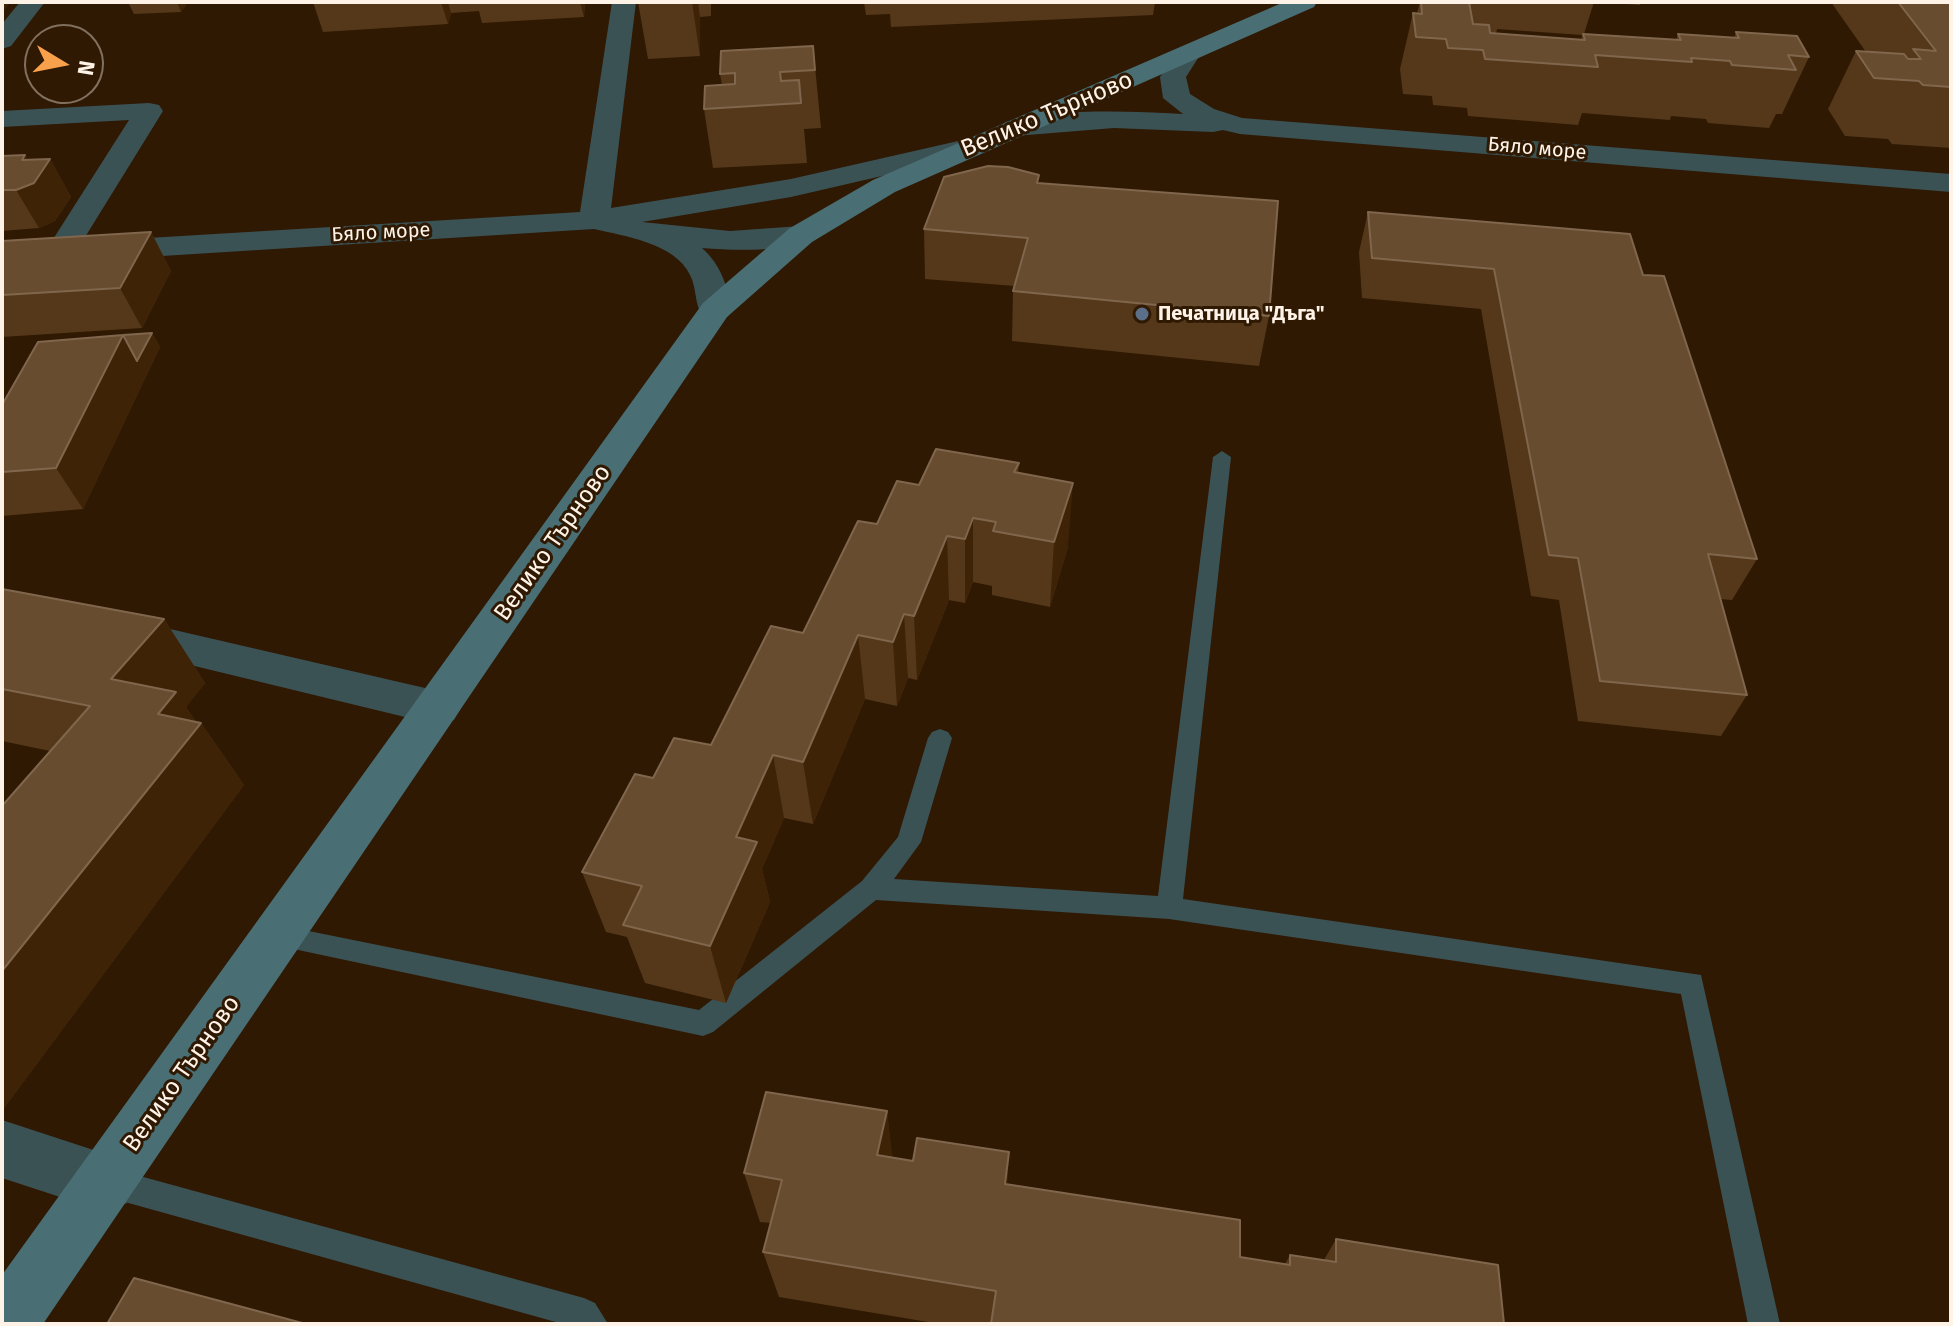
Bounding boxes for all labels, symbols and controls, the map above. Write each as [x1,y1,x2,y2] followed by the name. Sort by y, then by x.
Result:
[24,24,104,104] north arrow
[72,58,101,77] text: N
[957,66,1137,164] street label: Велико Търново
[1487,133,1587,165] street label: Бяло море
[331,218,431,248] street label: Бяло море
[1158,302,1325,326] place label: Печатница "Дъга"
[1133,305,1151,323] marker: Печатница "Дъга"
[488,459,618,627] street label: Велико Търново
[117,990,247,1158] street label: Велико Търново

